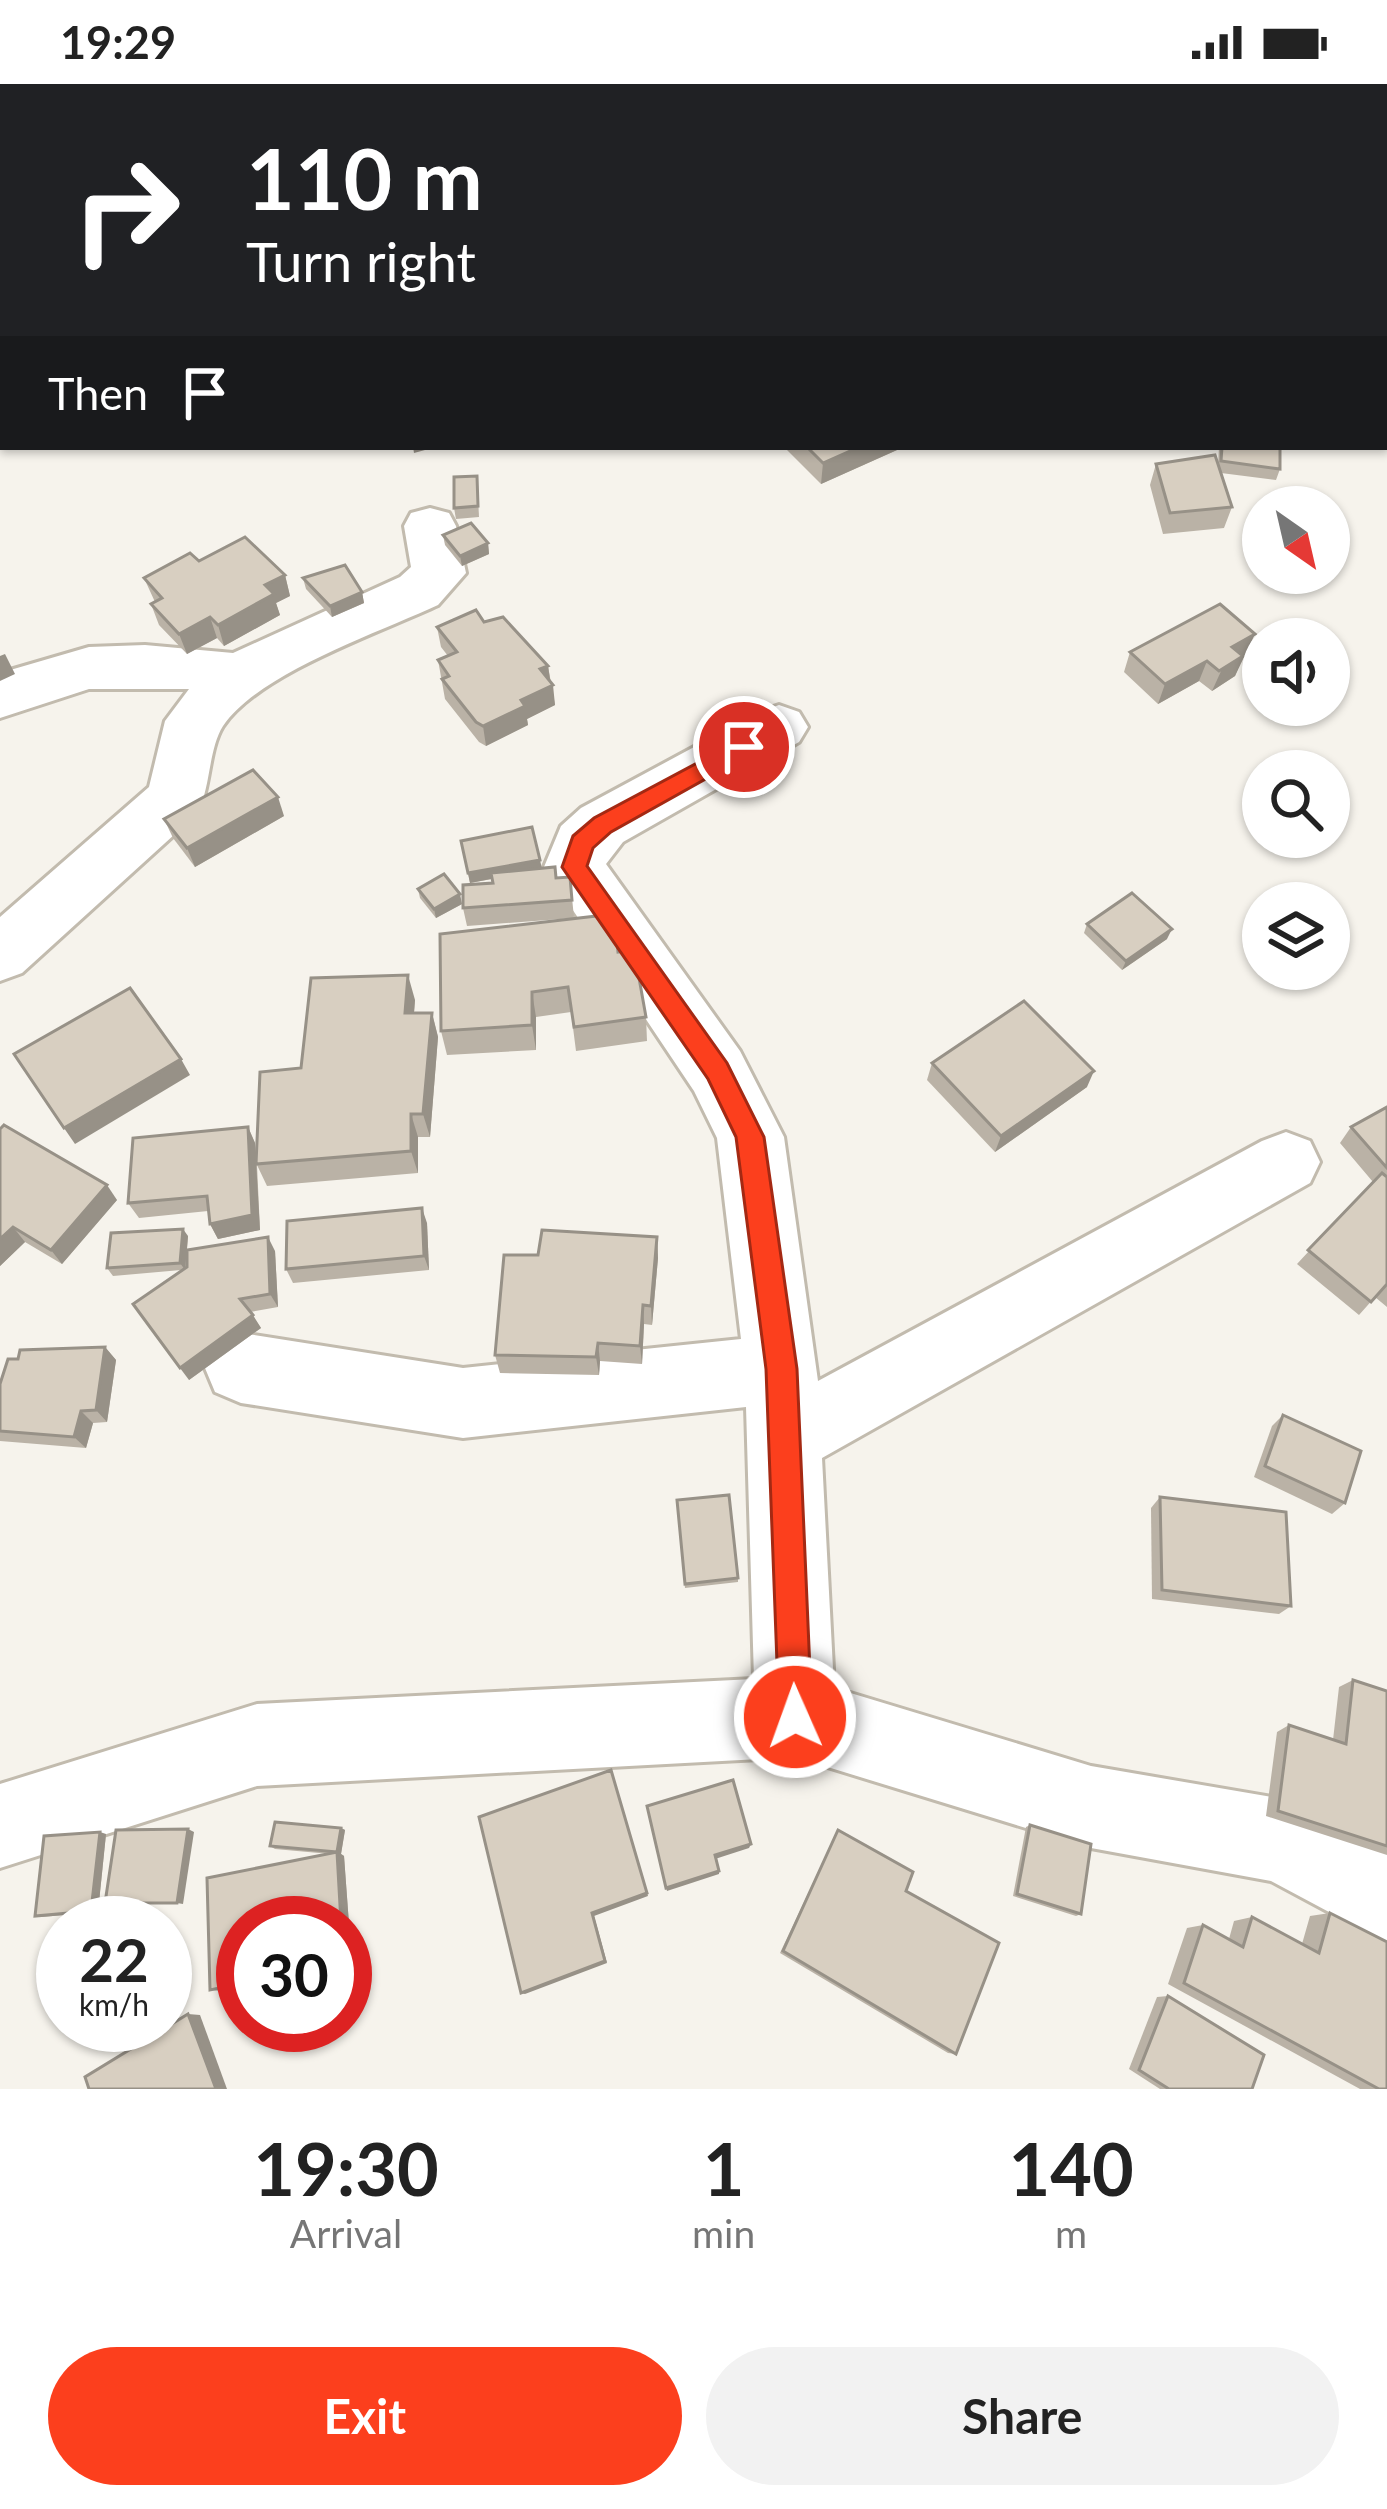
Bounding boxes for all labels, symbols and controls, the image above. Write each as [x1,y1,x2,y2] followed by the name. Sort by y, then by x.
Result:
[60,15,176,69] text: 19:29
[246,127,483,228] text: 110 m
[48,132,204,288] icon: right
[246,229,476,294] text: Turn right
[172,360,238,426] icon: arrive
[48,366,148,420] text: Then
[1242,486,1350,594] north arrow
[1242,486,1350,990] map controls
[1242,618,1350,726] button: sound
[693,696,795,798] pin
[711,714,777,780] icon: arrive
[1242,750,1350,858] button: search
[1242,882,1350,990] button: layers
[732,1654,858,1780] position arrow
[216,1896,372,2052] speed limit sign: 30
[79,1923,149,1995] text: 22
[79,1986,149,2022] text: km/h
[253,2125,439,2211] text: 19:30
[703,2125,745,2211] text: 1
[1008,2125,1134,2211] text: 140
[290,2210,402,2256] text: Arrival
[692,2210,755,2256] text: min
[1055,2210,1087,2256] text: m
[48,2347,682,2485] button: Exit
[706,2347,1339,2485] button: Share

